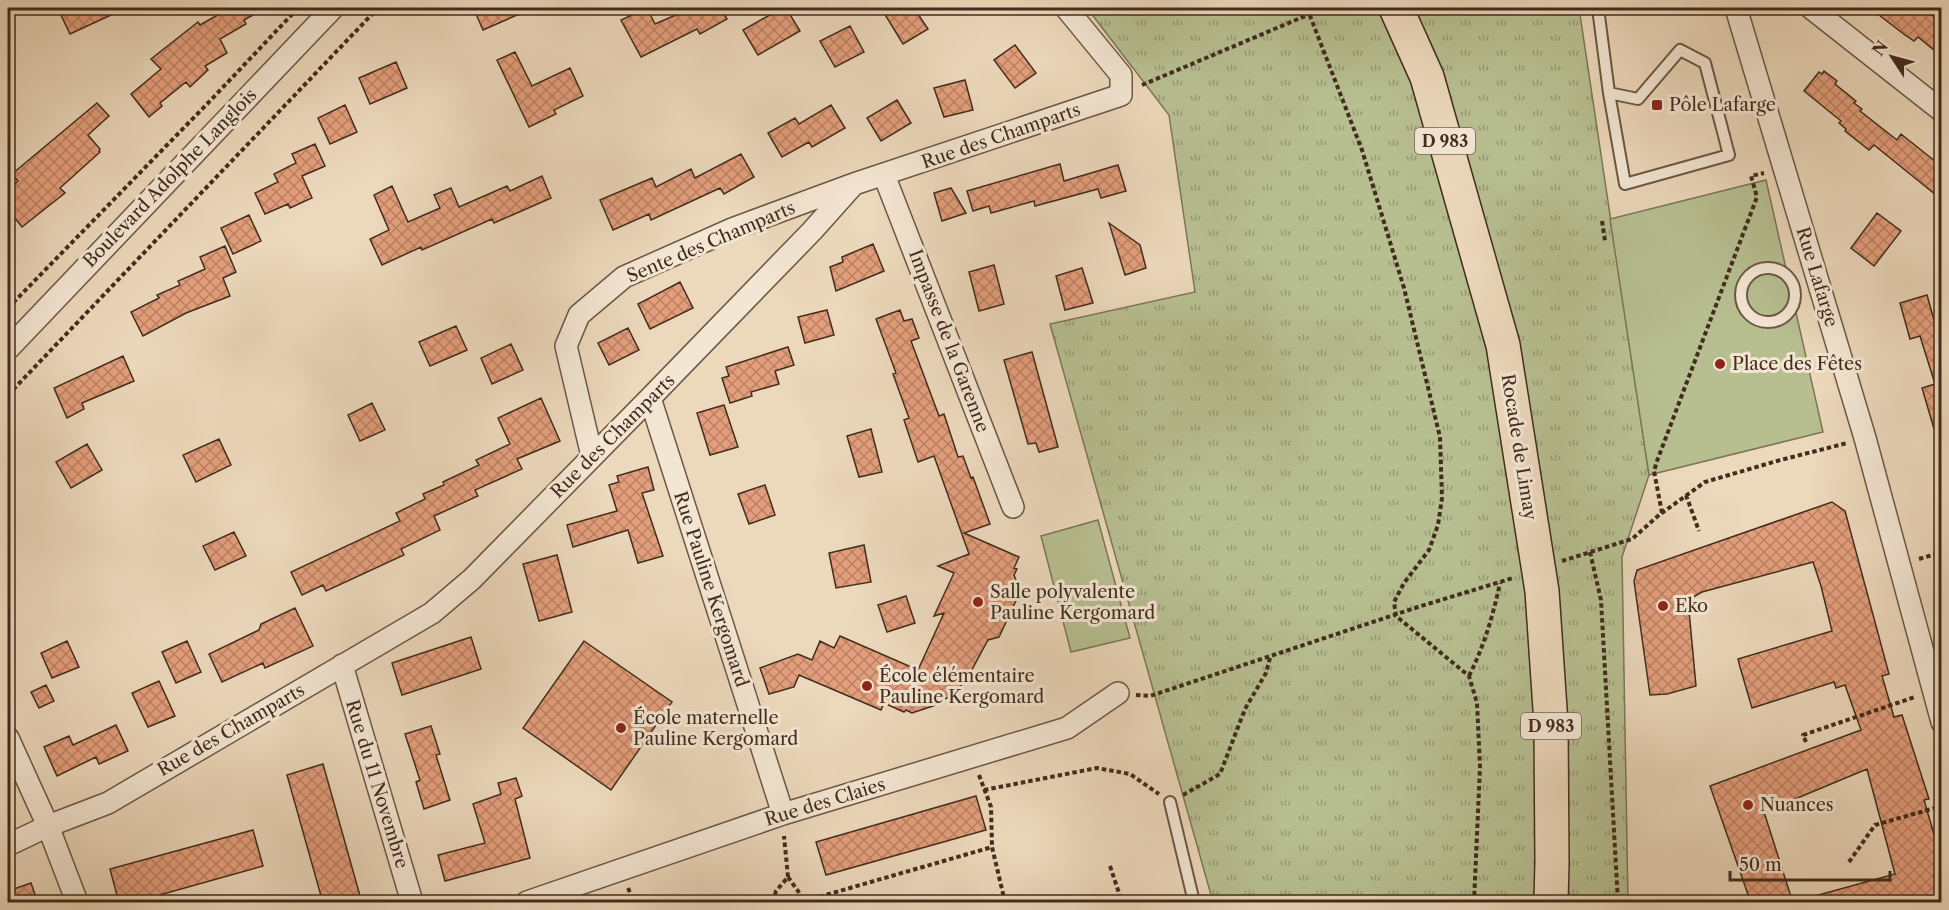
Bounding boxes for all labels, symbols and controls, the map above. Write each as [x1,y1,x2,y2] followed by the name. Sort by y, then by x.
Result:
[1862,27,1922,87] north arrow
[1868,37,1892,60] text: N
[79,84,261,272] street label: Boulevard Adolphe Langlois
[1669,94,1776,116] place label: Pôle Lafarge
[919,98,1083,174] street label: Rue des Champarts
[1650,98,1664,112] marker: Pôle Lafarge
[1415,128,1475,154] road number: D 983
[623,197,799,287] street label: Sente des Champarts
[1791,224,1843,330] street label: Rue Lafarge
[904,247,994,435] street label: Impasse de la Garenne
[1732,353,1862,375] place label: Place des Fêtes
[1713,357,1727,371] marker: Place des Fêtes
[546,369,680,503] street label: Rue des Champarts
[1497,372,1542,523] street label: Rocade de Limay
[669,488,753,690] street label: Rue Pauline Kergomard
[990,581,1155,624] place label: Salle polyvalente Pauline Kergomard
[971,595,985,609] marker: Salle polyvalente Pauline Kergomard
[1675,595,1708,617] place label: Eko
[1656,599,1670,613] marker: Eko
[879,664,1044,708] place label: École élémentaire Pauline Kergomard
[153,679,309,781] street label: Rue des Champarts
[860,679,874,693] marker: École élémentaire Pauline Kergomard
[341,697,413,871] street label: Rue du 11 Novembre
[633,706,798,750] place label: École maternelle Pauline Kergomard
[1521,713,1581,739] road number: D 983
[614,721,628,735] marker: École maternelle Pauline Kergomard
[762,773,888,831] street label: Rue des Claies
[1760,794,1834,816] place label: Nuances
[1741,798,1755,812] marker: Nuances
[1730,844,1890,882] scale bar
[1739,854,1782,876] text: 50 m

